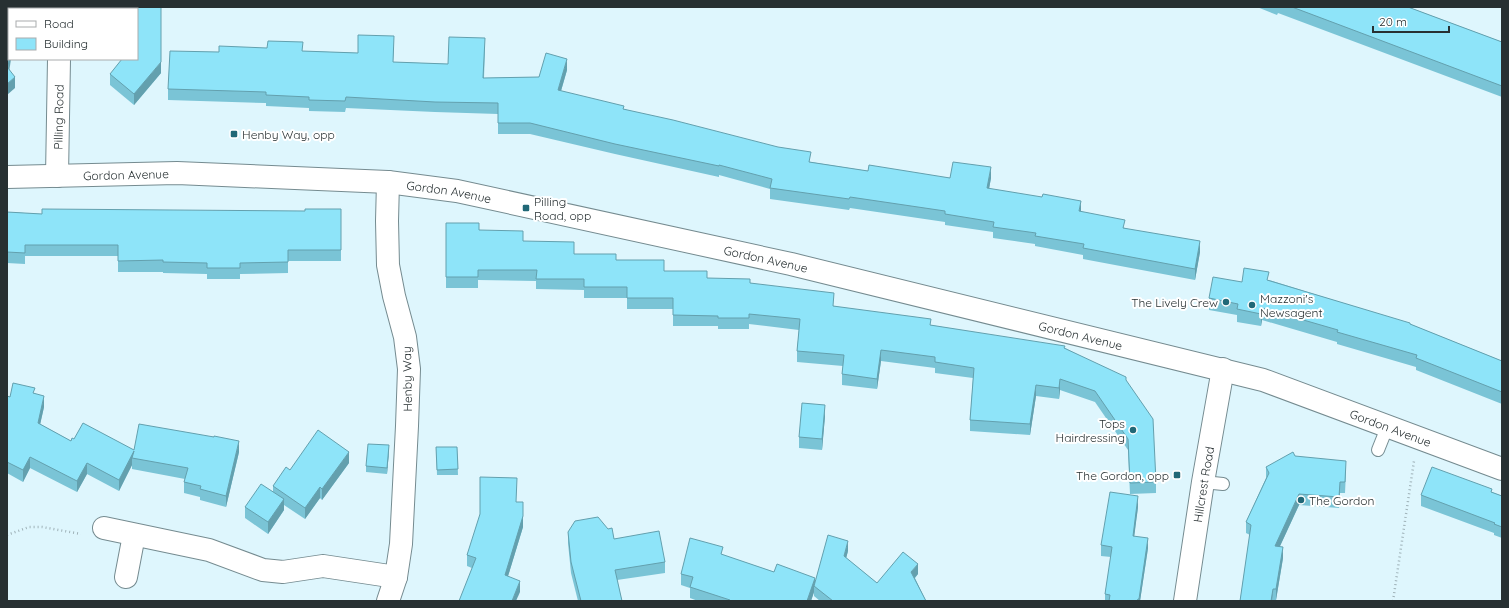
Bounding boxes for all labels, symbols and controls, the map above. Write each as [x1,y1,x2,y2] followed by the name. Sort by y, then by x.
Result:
[8,8,138,60] legend
[1373,8,1449,34] scale bar
[1379,14,1407,29] text: 20 m
[44,16,74,31] text: Road
[44,36,88,51] text: Building
[50,84,66,150] street label: Pilling Road
[242,127,335,142] place label: Henby Way, opp
[229,129,239,139] marker: Henby Way, opp
[83,166,169,183] street label: Gordon Avenue
[406,177,493,206] street label: Gordon Avenue
[534,194,591,223] place label: Pilling Road, opp
[521,203,531,213] marker: Pilling Road, opp
[722,242,810,275] street label: Gordon Avenue
[1260,291,1323,320] place label: Mazzoni's Newsagent
[1131,295,1218,310] place label: The Lively Crew
[1221,297,1231,307] marker: The Lively Crew
[1247,300,1257,310] marker: Mazzoni's Newsagent
[1037,318,1124,353] street label: Gordon Avenue
[399,346,415,412] street label: Henby Way
[1348,406,1434,450] street label: Gordon Avenue
[1056,416,1125,445] place label: Tops Hairdressing
[1128,425,1138,435] marker: Tops Hairdressing
[1189,445,1217,523] street label: Hillcrest Road
[1076,468,1169,483] place label: The Gordon, opp
[1172,470,1182,480] marker: The Gordon, opp
[1309,493,1375,508] place label: The Gordon
[1296,495,1306,505] marker: The Gordon

